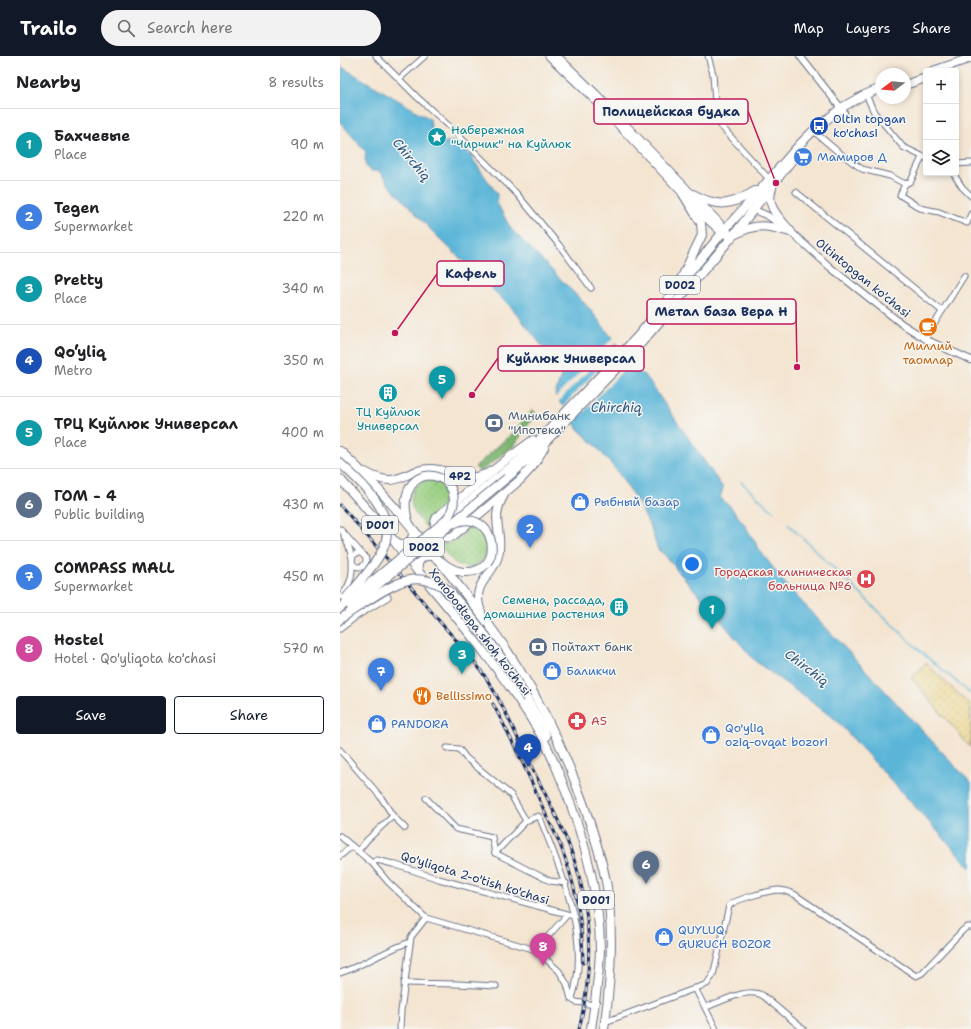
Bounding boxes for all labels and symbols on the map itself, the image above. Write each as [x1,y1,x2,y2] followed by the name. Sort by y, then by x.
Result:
[875,68,911,104] north arrow
[594,99,748,124] callout: Полицейская будка
[602,103,740,120] text: Полицейская будка
[833,111,906,141] place label: Oltin topgan ko'chasi
[808,115,830,137] bus stop icon: Oltin topgan ko'chasi
[451,122,572,152] place label: Набережная "Чирчик" на Куйлюк
[426,126,448,148] place icon: Набережная "Чирчик" на Куйлюк
[389,134,435,184] water label: Chirchiq
[792,146,814,168] supermarket icon: Мамиров Д
[817,149,887,165] place label: Мамиров Д
[812,235,914,321] street label: Oltintopgan ko'chasi
[437,261,504,286] callout: Кафель
[445,265,497,282] text: Кафель
[660,276,700,294] road number: D002
[647,299,796,324] callout: Метал база Вера Н
[655,303,788,320] text: Метал база Вера Н
[917,316,939,338] cafe icon: Миллий таомлар
[903,338,954,368] place label: Миллий таомлар
[498,346,644,371] callout: Куйлюк Универсал
[506,350,636,367] text: Куйлюк Универсал
[429,366,455,399] pin: 5
[377,382,399,404] building icon: ТЦ Куйлюк Универсал
[591,399,642,416] water label: Chirchiq
[356,404,421,434] place label: ТЦ Куйлюк Универсал
[508,408,571,438] place label: Минибанк "Ипотека"
[483,412,505,434] bank icon: Минибанк "Ипотека"
[445,467,475,485] road number: 4P2
[569,491,591,513] shop icon: Рыбный базар
[594,494,680,510] place label: Рыбный базар
[517,515,543,548] pin: 2
[362,516,398,534] road number: D001
[404,538,444,556] road number: D002
[682,554,702,574] your location
[714,564,852,594] place label: Городская клиническая больница №6
[425,565,535,699] street label: Xonobodtepa shoh ko'chasi
[855,568,877,590] hospital icon: Городская клиническая больница №6
[484,592,605,622] place label: Семена, рассада, домашние растения
[608,596,630,618] building icon: Семена, рассада, домашние растения
[699,596,725,629] pin: 1
[527,636,549,658] bank icon: Пойтахт банк
[552,639,633,655] place label: Пойтахт банк
[449,641,475,674] pin: 3
[781,645,832,690] water label: Chirchiq
[368,658,394,691] pin: 7
[541,660,563,682] shop icon: Баликчи
[566,663,616,679] place label: Баликчи
[411,685,433,707] restaurant icon: Bellissimo
[436,688,492,704] place label: Bellissimo
[566,710,588,732] pharmacy icon: А5
[366,713,388,735] shop icon: PANDORA
[591,713,607,729] place label: А5
[391,716,449,732] place label: PANDORA
[725,720,828,750] place label: Qo'yliq oziq-ovqat bozori
[700,724,722,746] shop icon: Qo'yliq oziq-ovqat bozori
[515,734,541,767] pin: 4
[399,848,551,908] street label: Qo'yliqota 2-o'tish ko'chasi
[633,851,659,884] pin: 6
[578,891,614,909] road number: D001
[678,922,771,952] place label: QUYLUQ GURUCH BOZOR
[653,926,675,948] shop icon: QUYLUQ GURUCH BOZOR
[530,933,556,966] pin: 8

